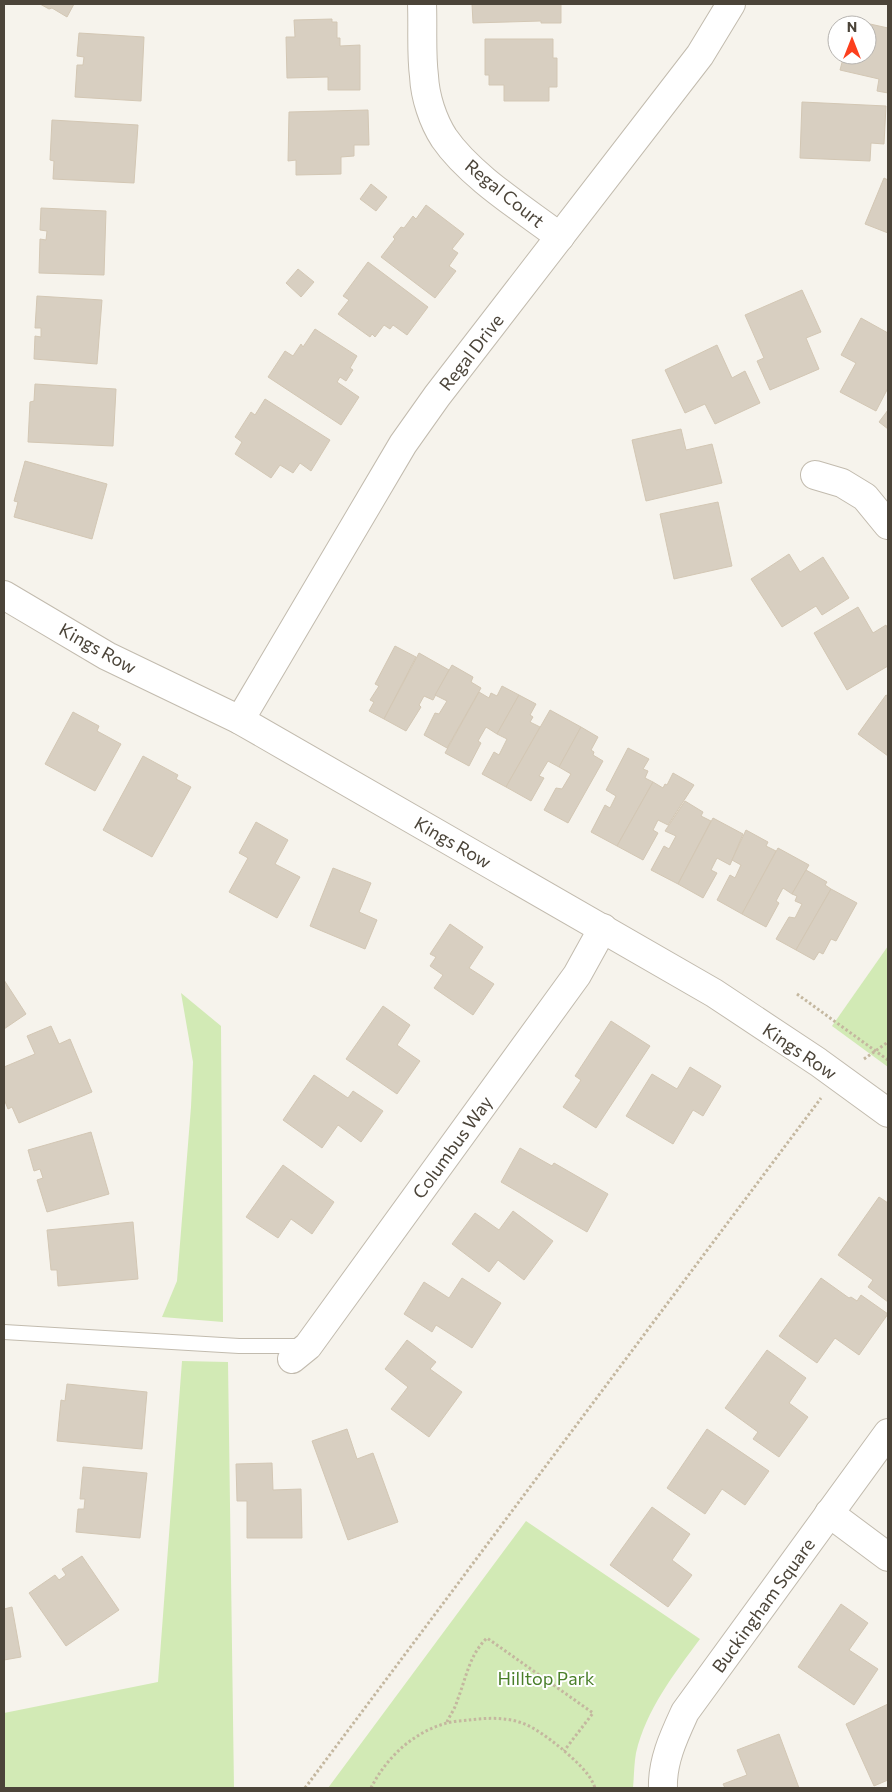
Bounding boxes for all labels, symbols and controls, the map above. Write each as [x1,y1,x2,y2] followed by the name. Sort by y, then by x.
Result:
[827,15,877,65] north arrow
[847,18,857,35] text: N
[461,154,549,232] street label: Regal Court
[434,309,508,395] street label: Regal Drive
[56,618,140,678] street label: Kings Row
[411,811,495,873] street label: Kings Row
[759,1018,841,1084] street label: Kings Row
[407,1091,497,1203] street label: Columbus Way
[707,1533,819,1677] street label: Buckingham Square
[497,1667,595,1689] park label: Hilltop Park

